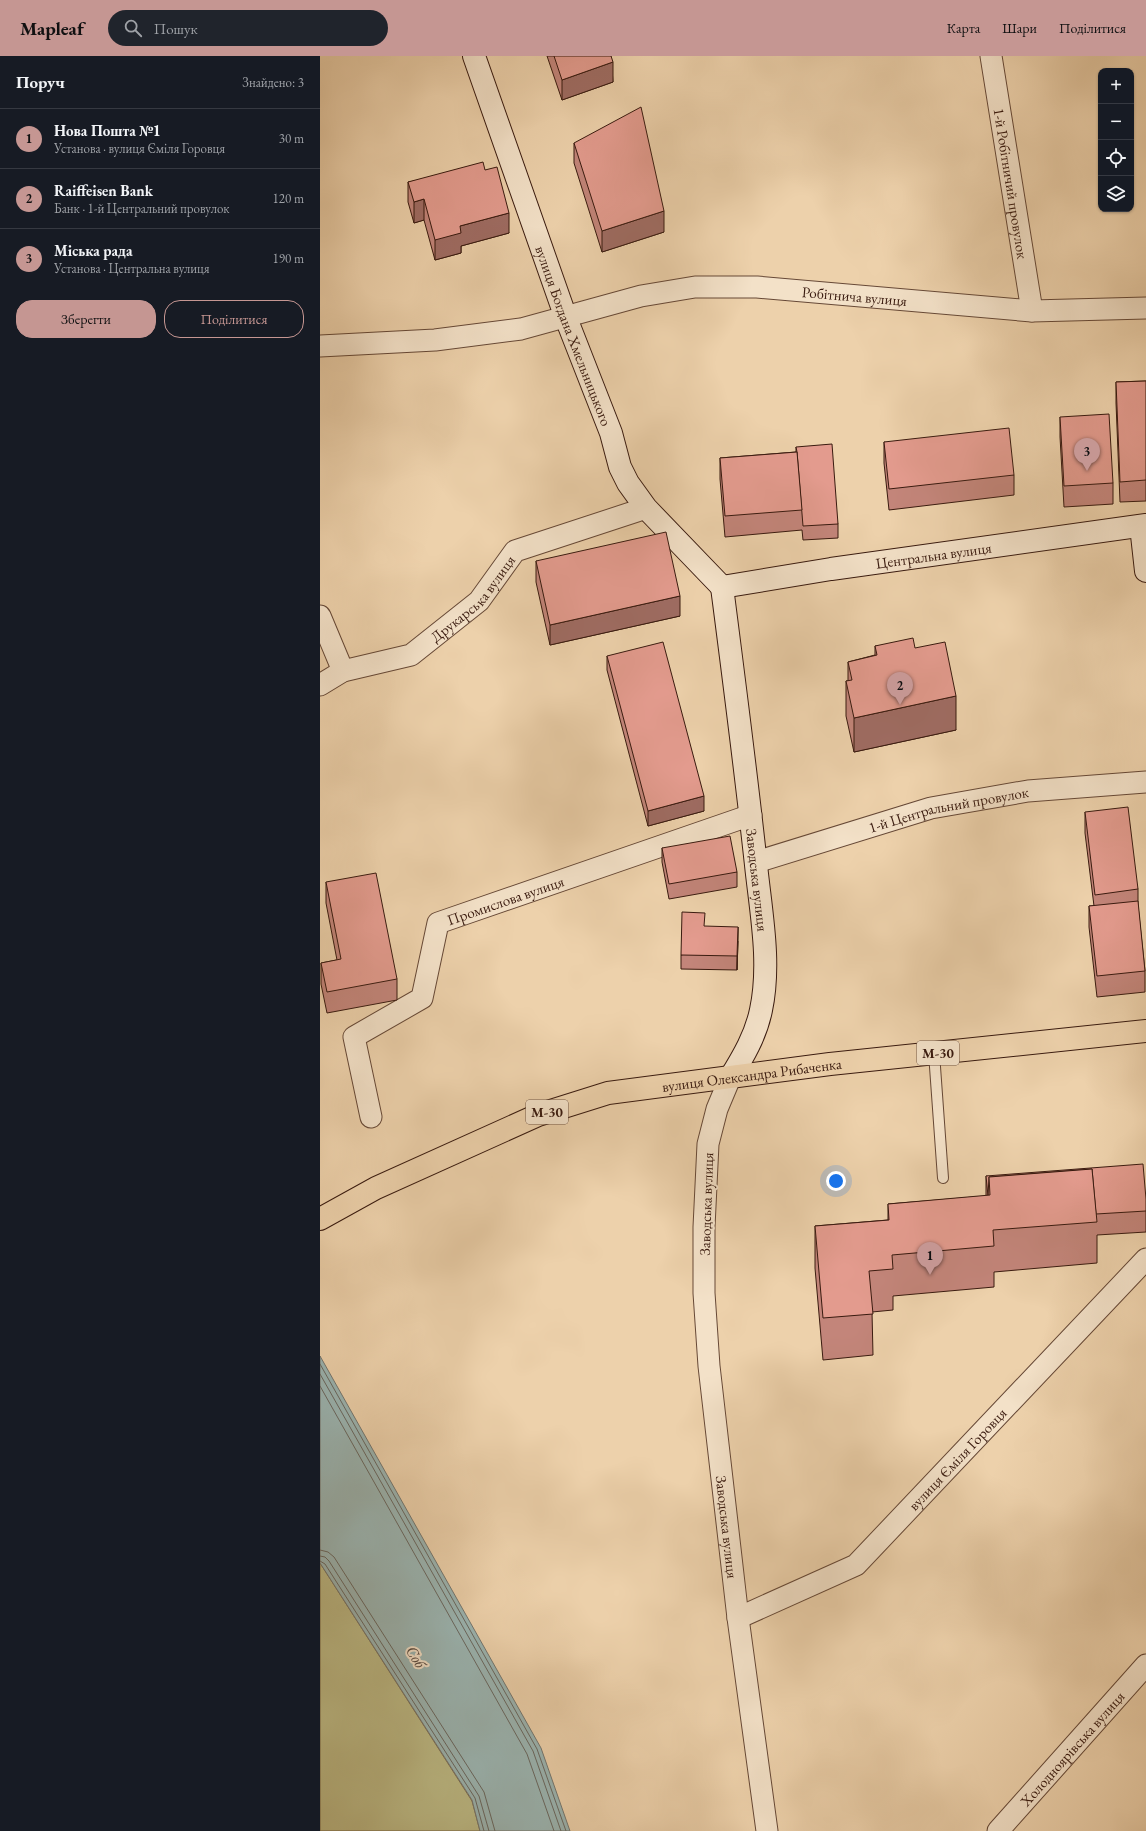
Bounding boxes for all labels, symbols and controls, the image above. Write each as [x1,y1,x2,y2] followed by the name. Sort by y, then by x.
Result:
[108,10,388,46] search box
[20,16,84,41] text: Mapleaf
[122,17,144,39] icon: search
[154,19,198,38] text: Пошук
[947,19,980,37] text: Карта
[1002,19,1037,37] text: Шари
[1059,19,1126,37] text: Поділитися
[1098,68,1134,212] map controls
[1098,68,1134,104] button: +
[16,71,65,93] text: Поруч
[242,74,304,91] text: Знайдено: 3
[1098,104,1134,140] button: −
[990,107,1033,260] street label: 1-й Робітничий провулок
[54,121,161,140] text: Нова Пошта №1
[26,130,32,147] text: 1
[279,130,304,147] text: 30 m
[54,140,225,157] text: Установа · вулиця Єміля Горовця
[1098,140,1134,176] button: locate
[1098,176,1134,212] button: layers
[54,181,153,200] text: Raiffeisen Bank
[26,190,32,207] text: 2
[273,190,304,207] text: 120 m
[54,200,230,217] text: Банк · 1-й Центральний провулок
[54,241,133,260] text: Міська рада
[532,243,617,428] street label: вулиця Богдана Хмельницького
[26,250,32,267] text: 3
[273,250,304,267] text: 190 m
[54,260,210,277] text: Установа · Центральна вулиця
[801,281,908,310] street label: Робітнича вулиця
[16,300,156,338] button: Зберегти
[164,300,304,338] button: Поділитися
[1074,438,1100,471] pin: 3
[874,537,993,572] street label: Центральна вулиця
[426,551,519,646] street label: Друкарська вулиця
[887,672,913,705] pin: 2
[866,782,1030,836] street label: 1-й Центральний провулок
[743,827,773,932] street label: Заводська вулиця
[444,871,567,929] street label: Промислова вулиця
[917,1041,959,1065] road number: М-30
[661,1053,843,1095] street label: вулиця Олександра Рибаченка
[526,1100,568,1124] road number: М-30
[695,1152,717,1256] street label: Заводська вулиця
[826,1171,846,1191] your location
[917,1242,943,1275] pin: 1
[904,1403,1010,1514] street label: вулиця Єміля Горовця
[712,1474,743,1580] street label: Заводська вулиця
[401,1642,432,1674] water label: Соб
[1015,1686,1128,1810] street label: Холодноярівська вулиця

